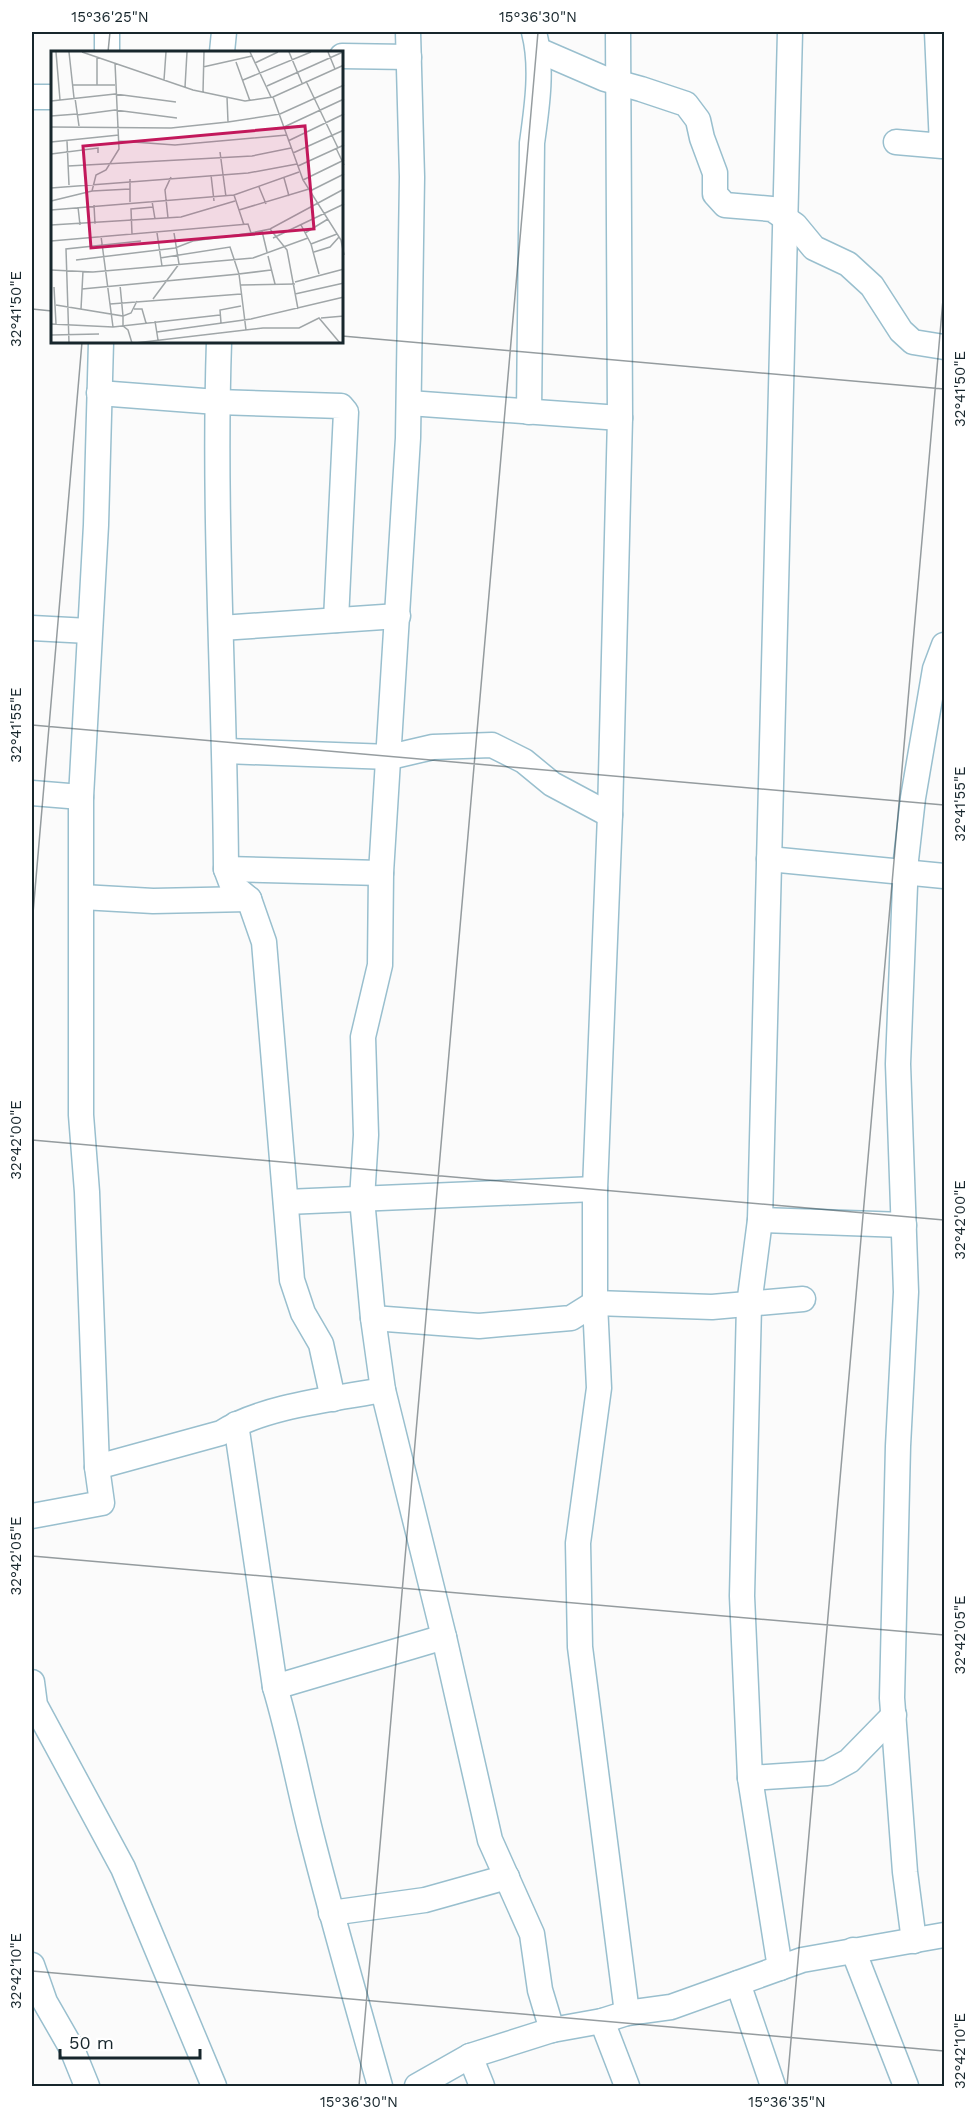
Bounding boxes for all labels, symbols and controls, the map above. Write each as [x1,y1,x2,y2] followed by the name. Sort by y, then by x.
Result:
[71,8,149,26] text: 15°36'25"N
[499,8,577,26] text: 15°36'30"N
[51,51,344,344] inset map
[7,271,25,347] text: 32°41'50"E
[951,351,969,427] text: 32°41'50"E
[7,687,25,763] text: 32°41'55"E
[951,766,969,842] text: 32°41'55"E
[7,1100,25,1180] text: 32°42'00"E
[951,1180,969,1260] text: 32°42'00"E
[7,1516,25,1596] text: 32°42'05"E
[951,1595,969,1675] text: 32°42'05"E
[7,1933,25,2009] text: 32°42'10"E
[951,2013,969,2089] text: 32°42'10"E
[60,2022,200,2060] scale bar
[69,2032,114,2053] text: 50 m
[320,2093,398,2111] text: 15°36'30"N
[748,2093,826,2111] text: 15°36'35"N

